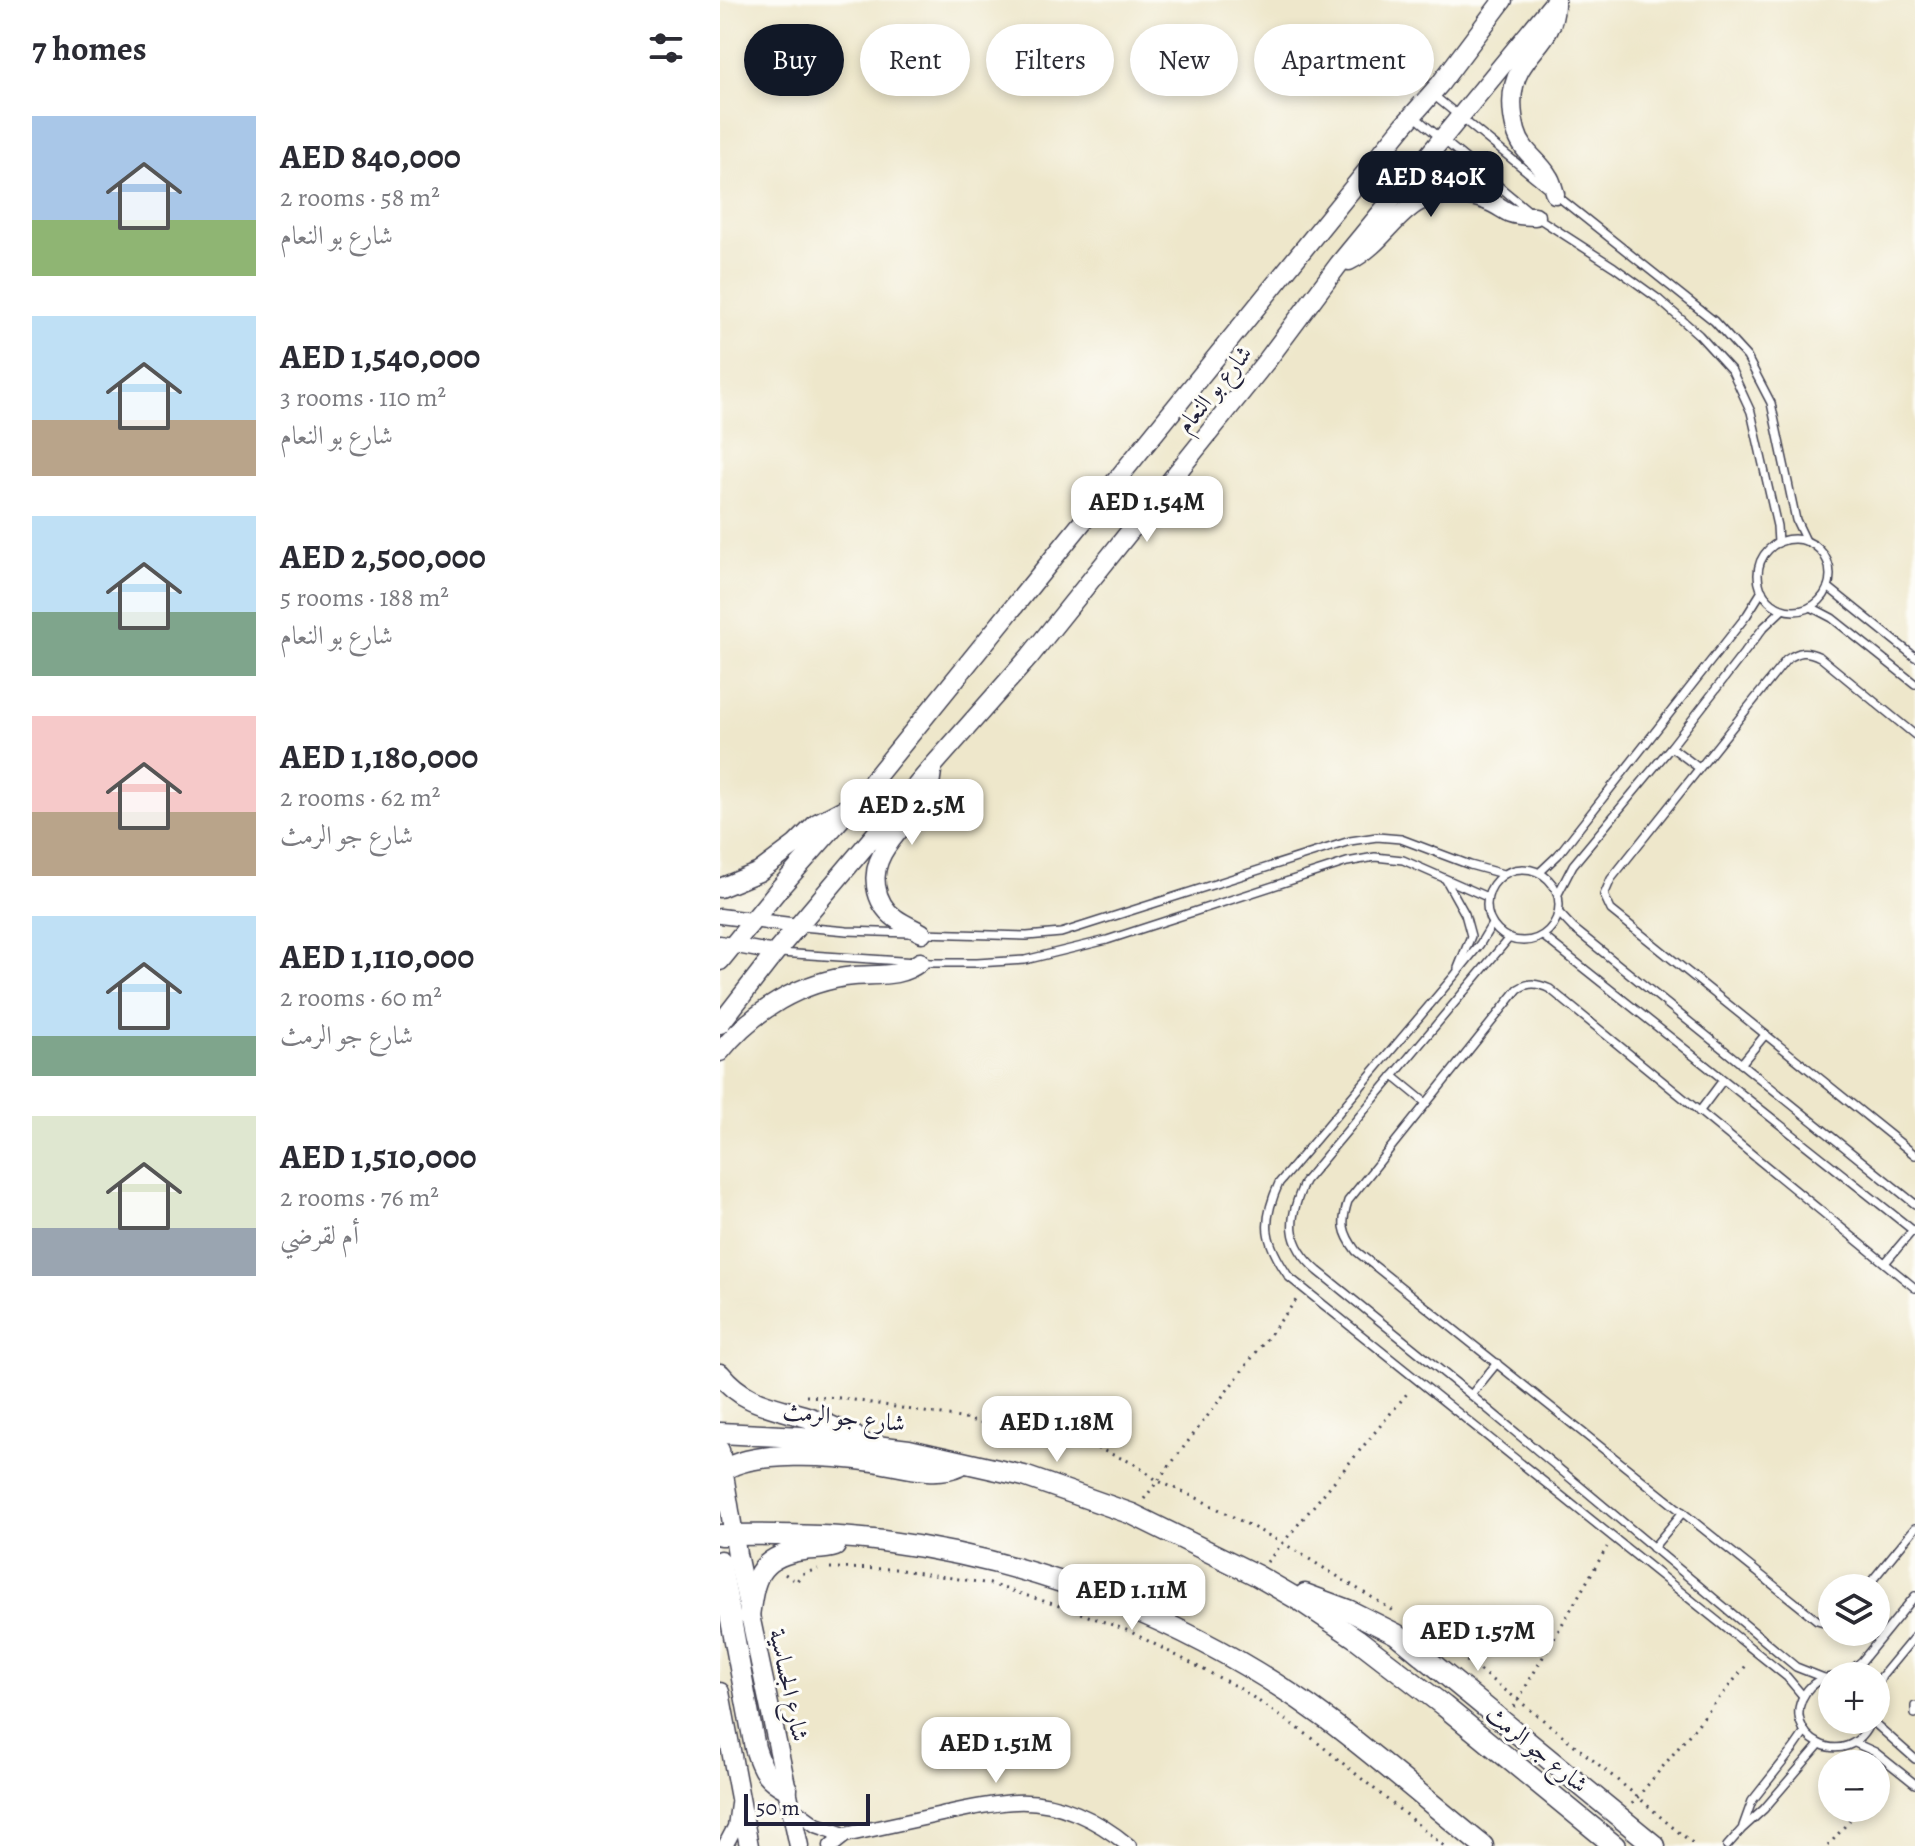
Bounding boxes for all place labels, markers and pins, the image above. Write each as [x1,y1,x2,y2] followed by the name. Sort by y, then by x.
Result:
[1348,151,1514,219] pin: AED 840K
[1055,476,1239,544] pin: AED 1.54M
[829,779,995,847] pin: AED 2.5M
[965,1396,1149,1464] pin: AED 1.18M
[1040,1564,1224,1632] pin: AED 1.11M
[1386,1605,1570,1673] pin: AED 1.57M
[904,1717,1088,1785] pin: AED 1.51M

